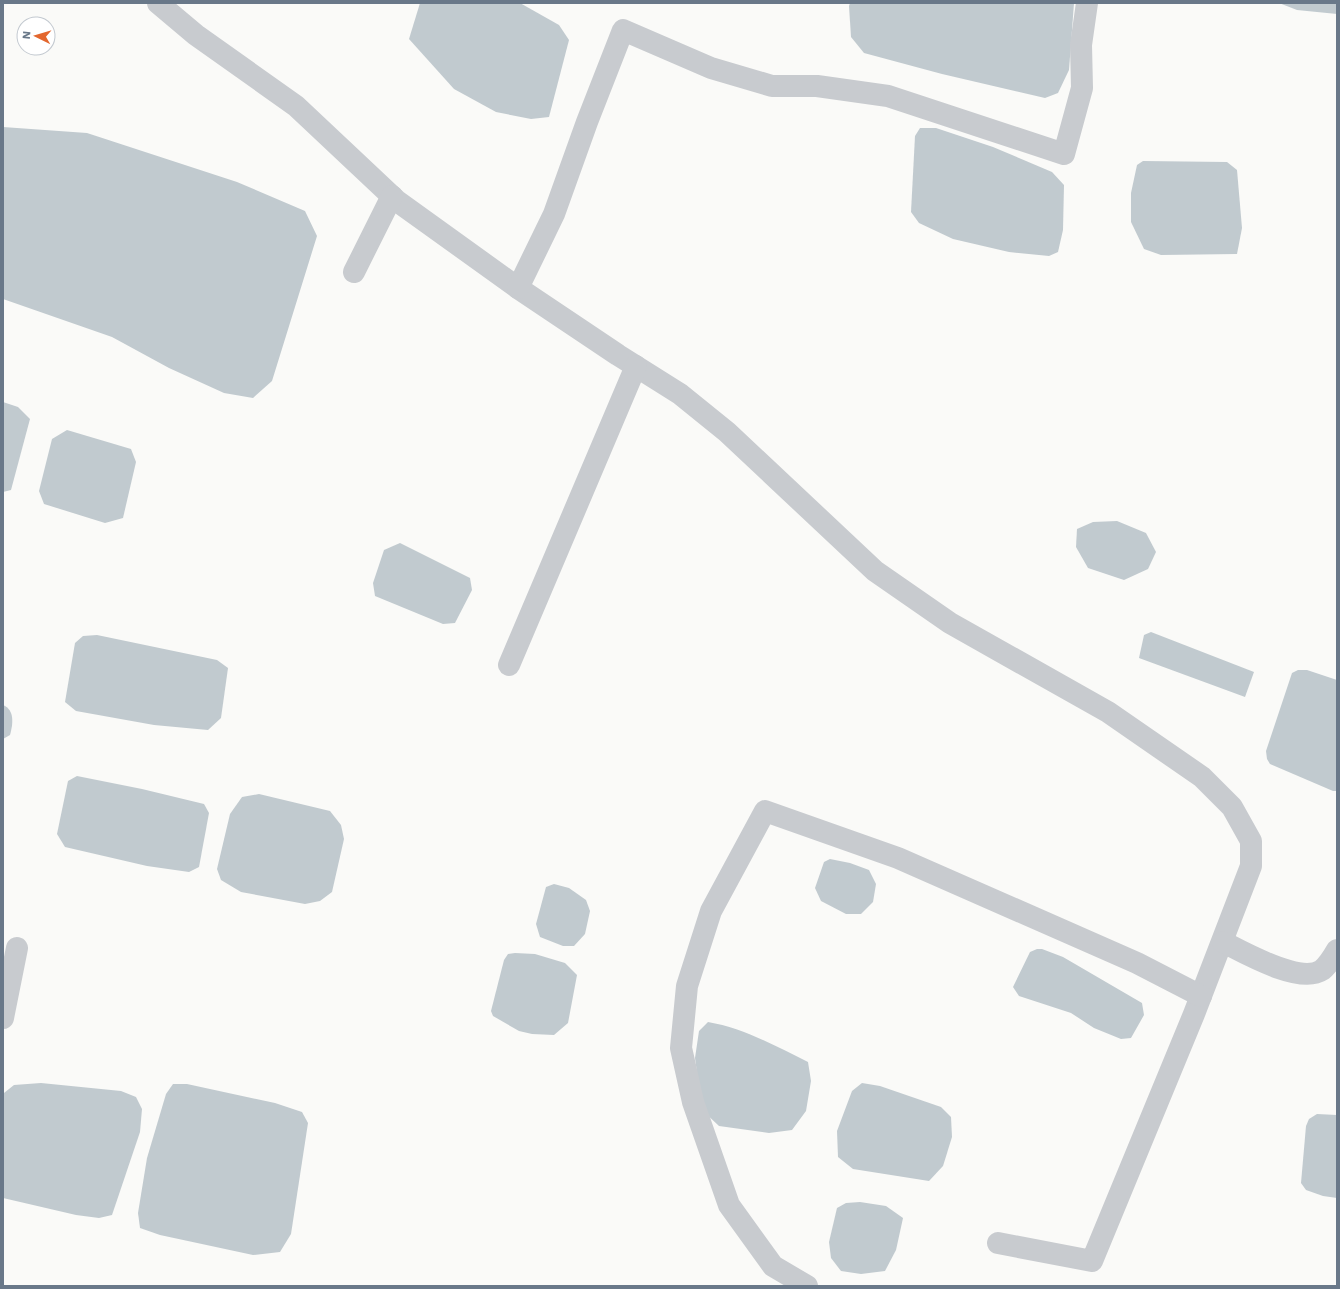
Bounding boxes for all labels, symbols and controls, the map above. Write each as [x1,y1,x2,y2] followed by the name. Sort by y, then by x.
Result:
[16,16,56,56] north arrow
[20,31,33,40] text: N

